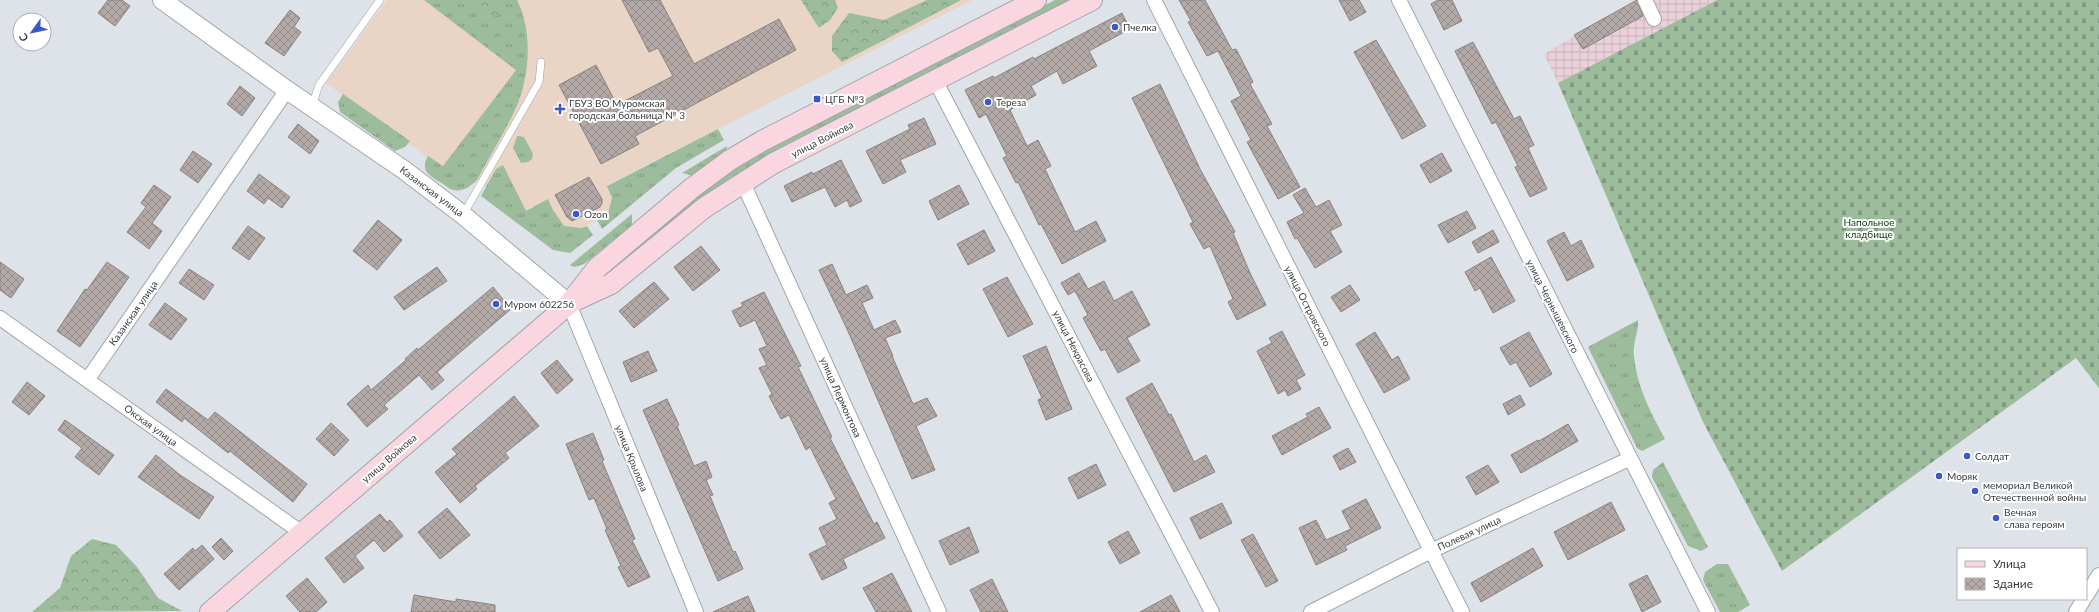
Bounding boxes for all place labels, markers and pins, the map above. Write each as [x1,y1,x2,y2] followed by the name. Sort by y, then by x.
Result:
[1123,21,1157,33] place label: Пчелка
[1110,22,1120,32] marker: Пчелка
[825,93,865,105] place label: ЦГБ №3
[812,94,822,104] marker: ЦГБ №3
[996,96,1026,108] place label: Тереза
[569,97,685,121] place label: ГБУЗ ВО Муромская городская больница № 3
[983,97,993,107] marker: Тереза
[554,103,566,115] marker: ГБУЗ ВО Муромская городская больница № 3
[584,208,608,220] place label: Ozon
[571,209,581,219] marker: Ozon
[504,298,574,310] place label: Муром 602256
[491,299,501,309] marker: Муром 602256
[1975,450,2009,462] place label: Солдат
[1962,451,1972,461] marker: Солдат
[1947,470,1978,482] place label: Моряк
[1934,471,1944,481] marker: Моряк
[1983,479,2086,503] place label: мемориал Великой Отечественной войны
[1970,486,1980,496] marker: мемориал Великой Отечественной войны
[2004,506,2064,530] place label: Вечная слава героям
[1991,513,2001,523] marker: Вечная слава героям

